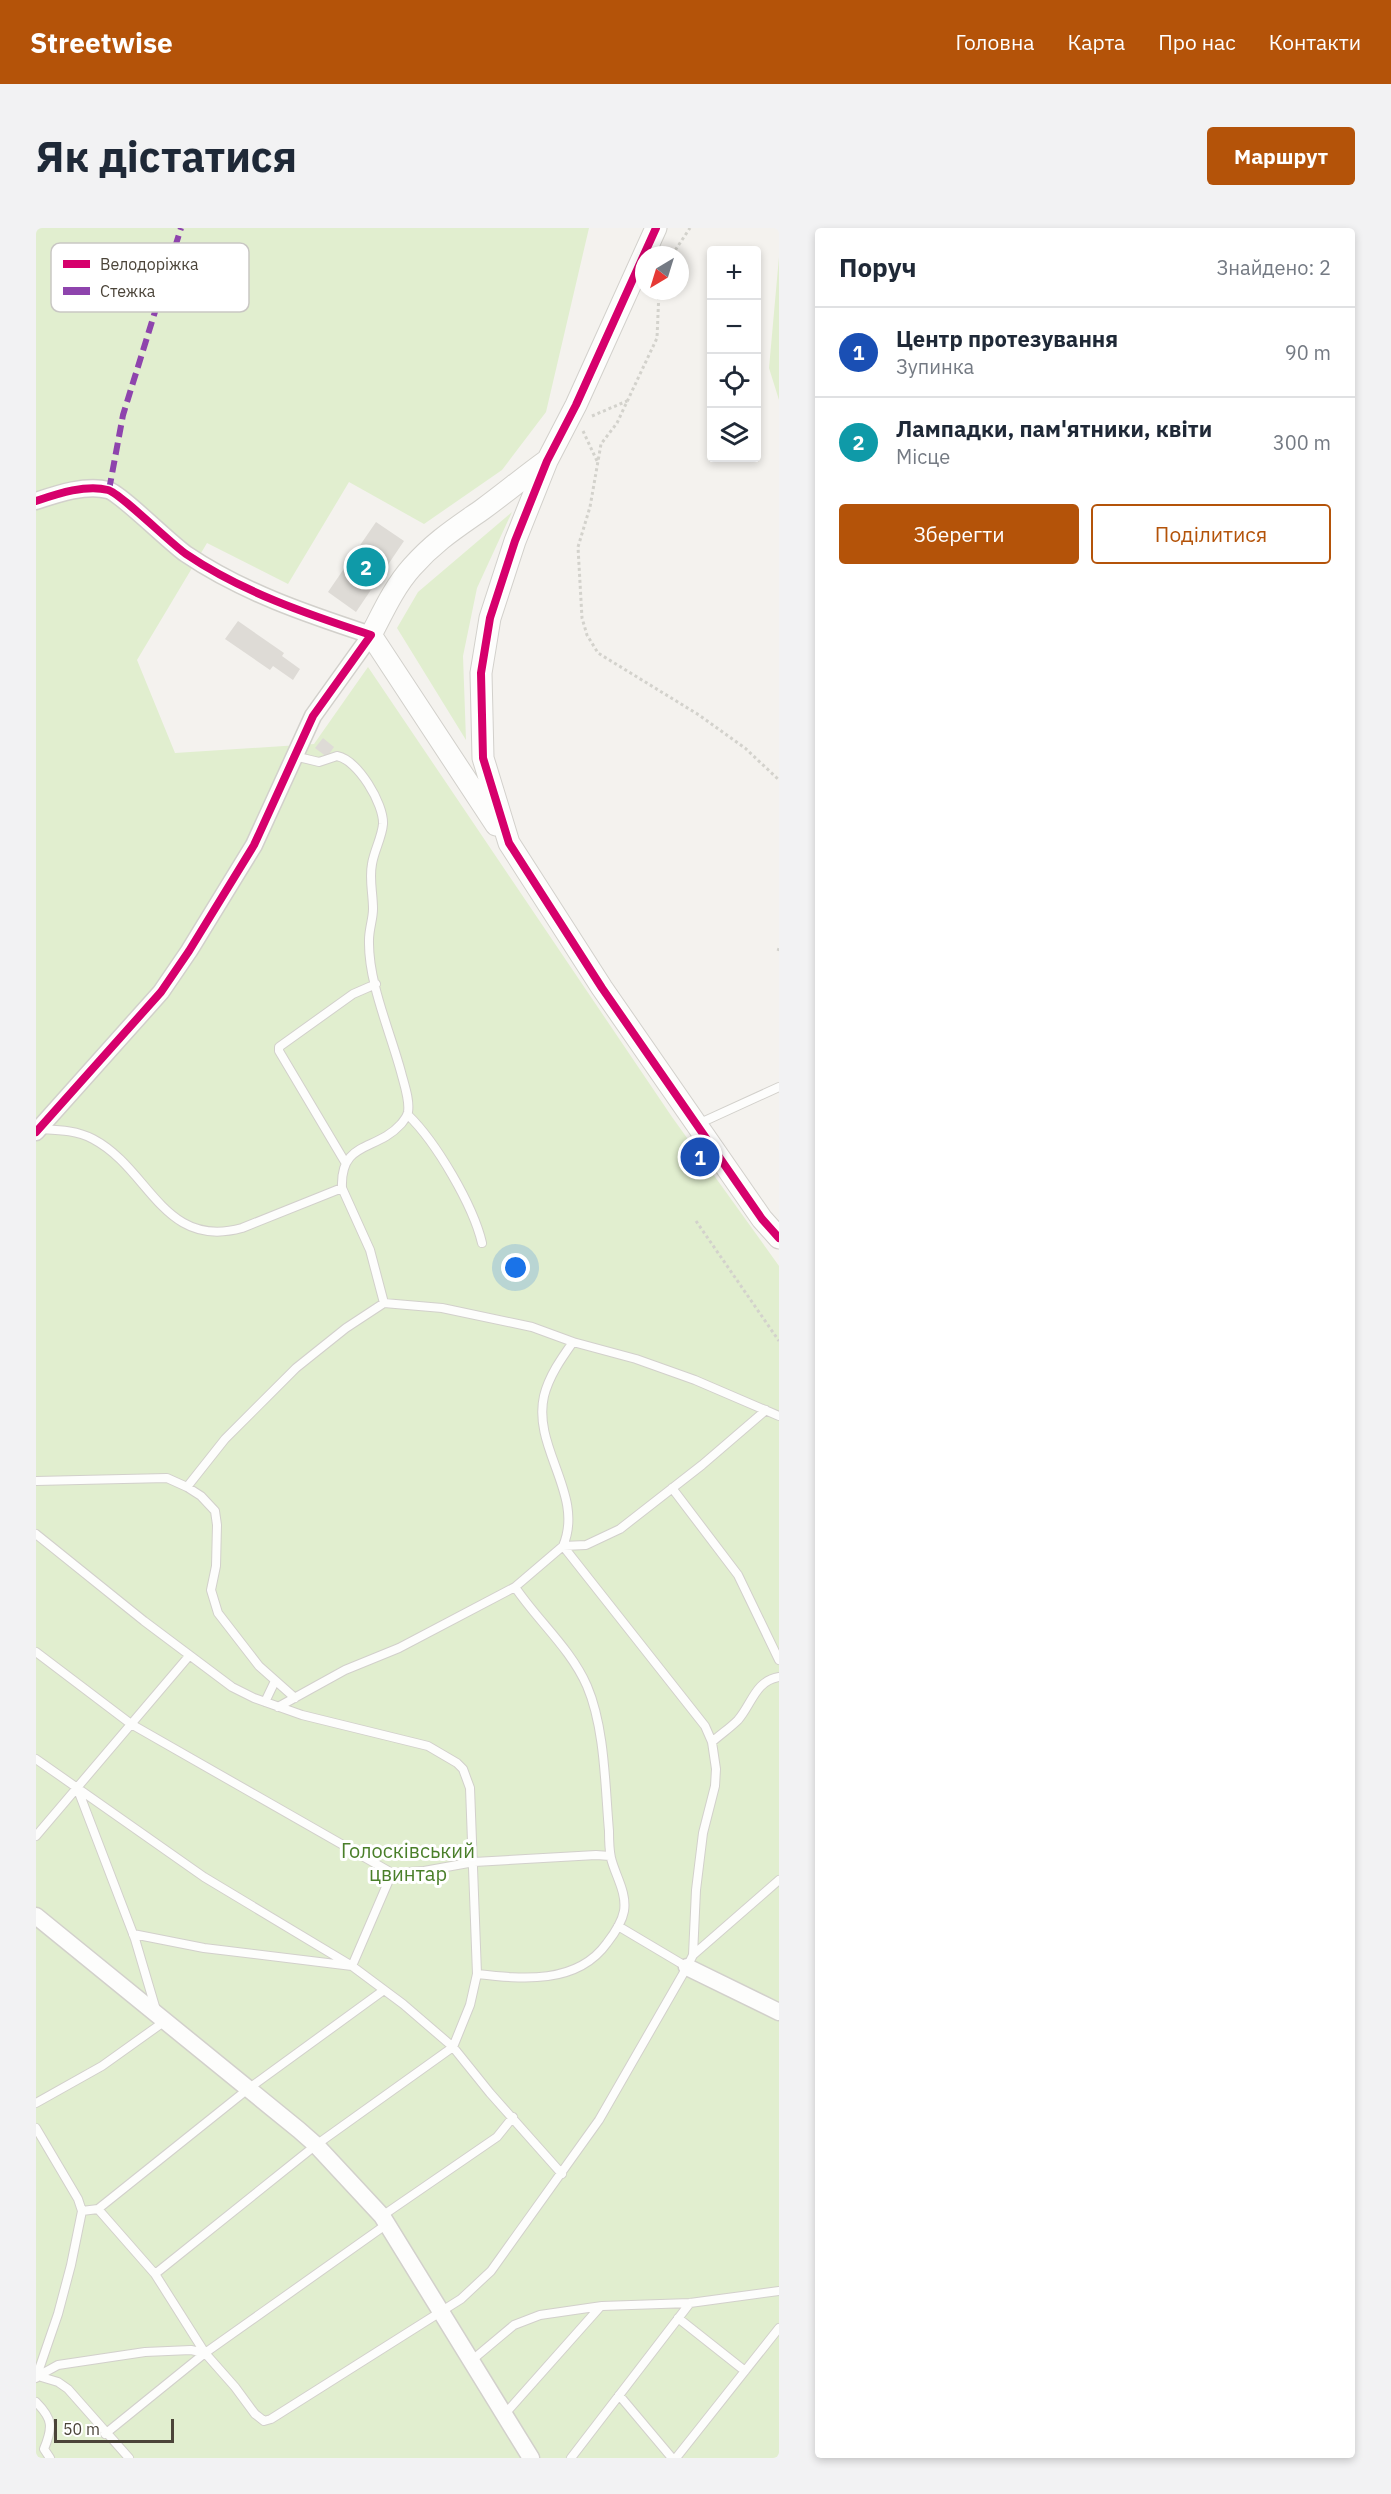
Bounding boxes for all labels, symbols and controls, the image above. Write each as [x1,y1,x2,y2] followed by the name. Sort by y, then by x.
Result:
[30,24,173,61] text: Streetwise
[956,28,1034,56] text: Головна
[1067,28,1125,56] text: Карта
[1158,28,1236,56] text: Про нас
[1269,28,1361,56] text: Контакти
[1207,127,1355,185] button: Маршрут
[36,129,297,184] text: Як дістатися
[51,243,249,312] legend
[635,246,689,300] north arrow
[707,246,761,462] map controls
[707,246,761,300] button: +
[839,250,917,284] text: Поруч
[100,254,199,274] text: Велодоріжка
[1217,254,1331,281] text: Знайдено: 2
[100,281,156,301] text: Стежка
[707,300,761,354] button: −
[896,324,1118,353] text: Центр протезування
[853,339,865,366] text: 1
[1285,339,1331,366] text: 90 m
[896,353,974,380] text: Зупинка
[707,354,761,408] button: locate
[707,408,761,462] button: layers
[896,414,1212,443] text: Лампадки, пам'ятники, квіти
[853,429,865,456] text: 2
[1273,429,1331,456] text: 300 m
[896,443,950,470] text: Місце
[839,504,1079,564] button: Зберегти
[1091,504,1331,564] button: Поділитися
[346,544,386,590] pin: 2
[680,1134,720,1180] pin: 1
[501,1253,530,1282] your location
[341,1837,475,1887] park label: Голосківський цвинтар
[54,2416,174,2444] scale bar
[63,2419,100,2439] text: 50 m

